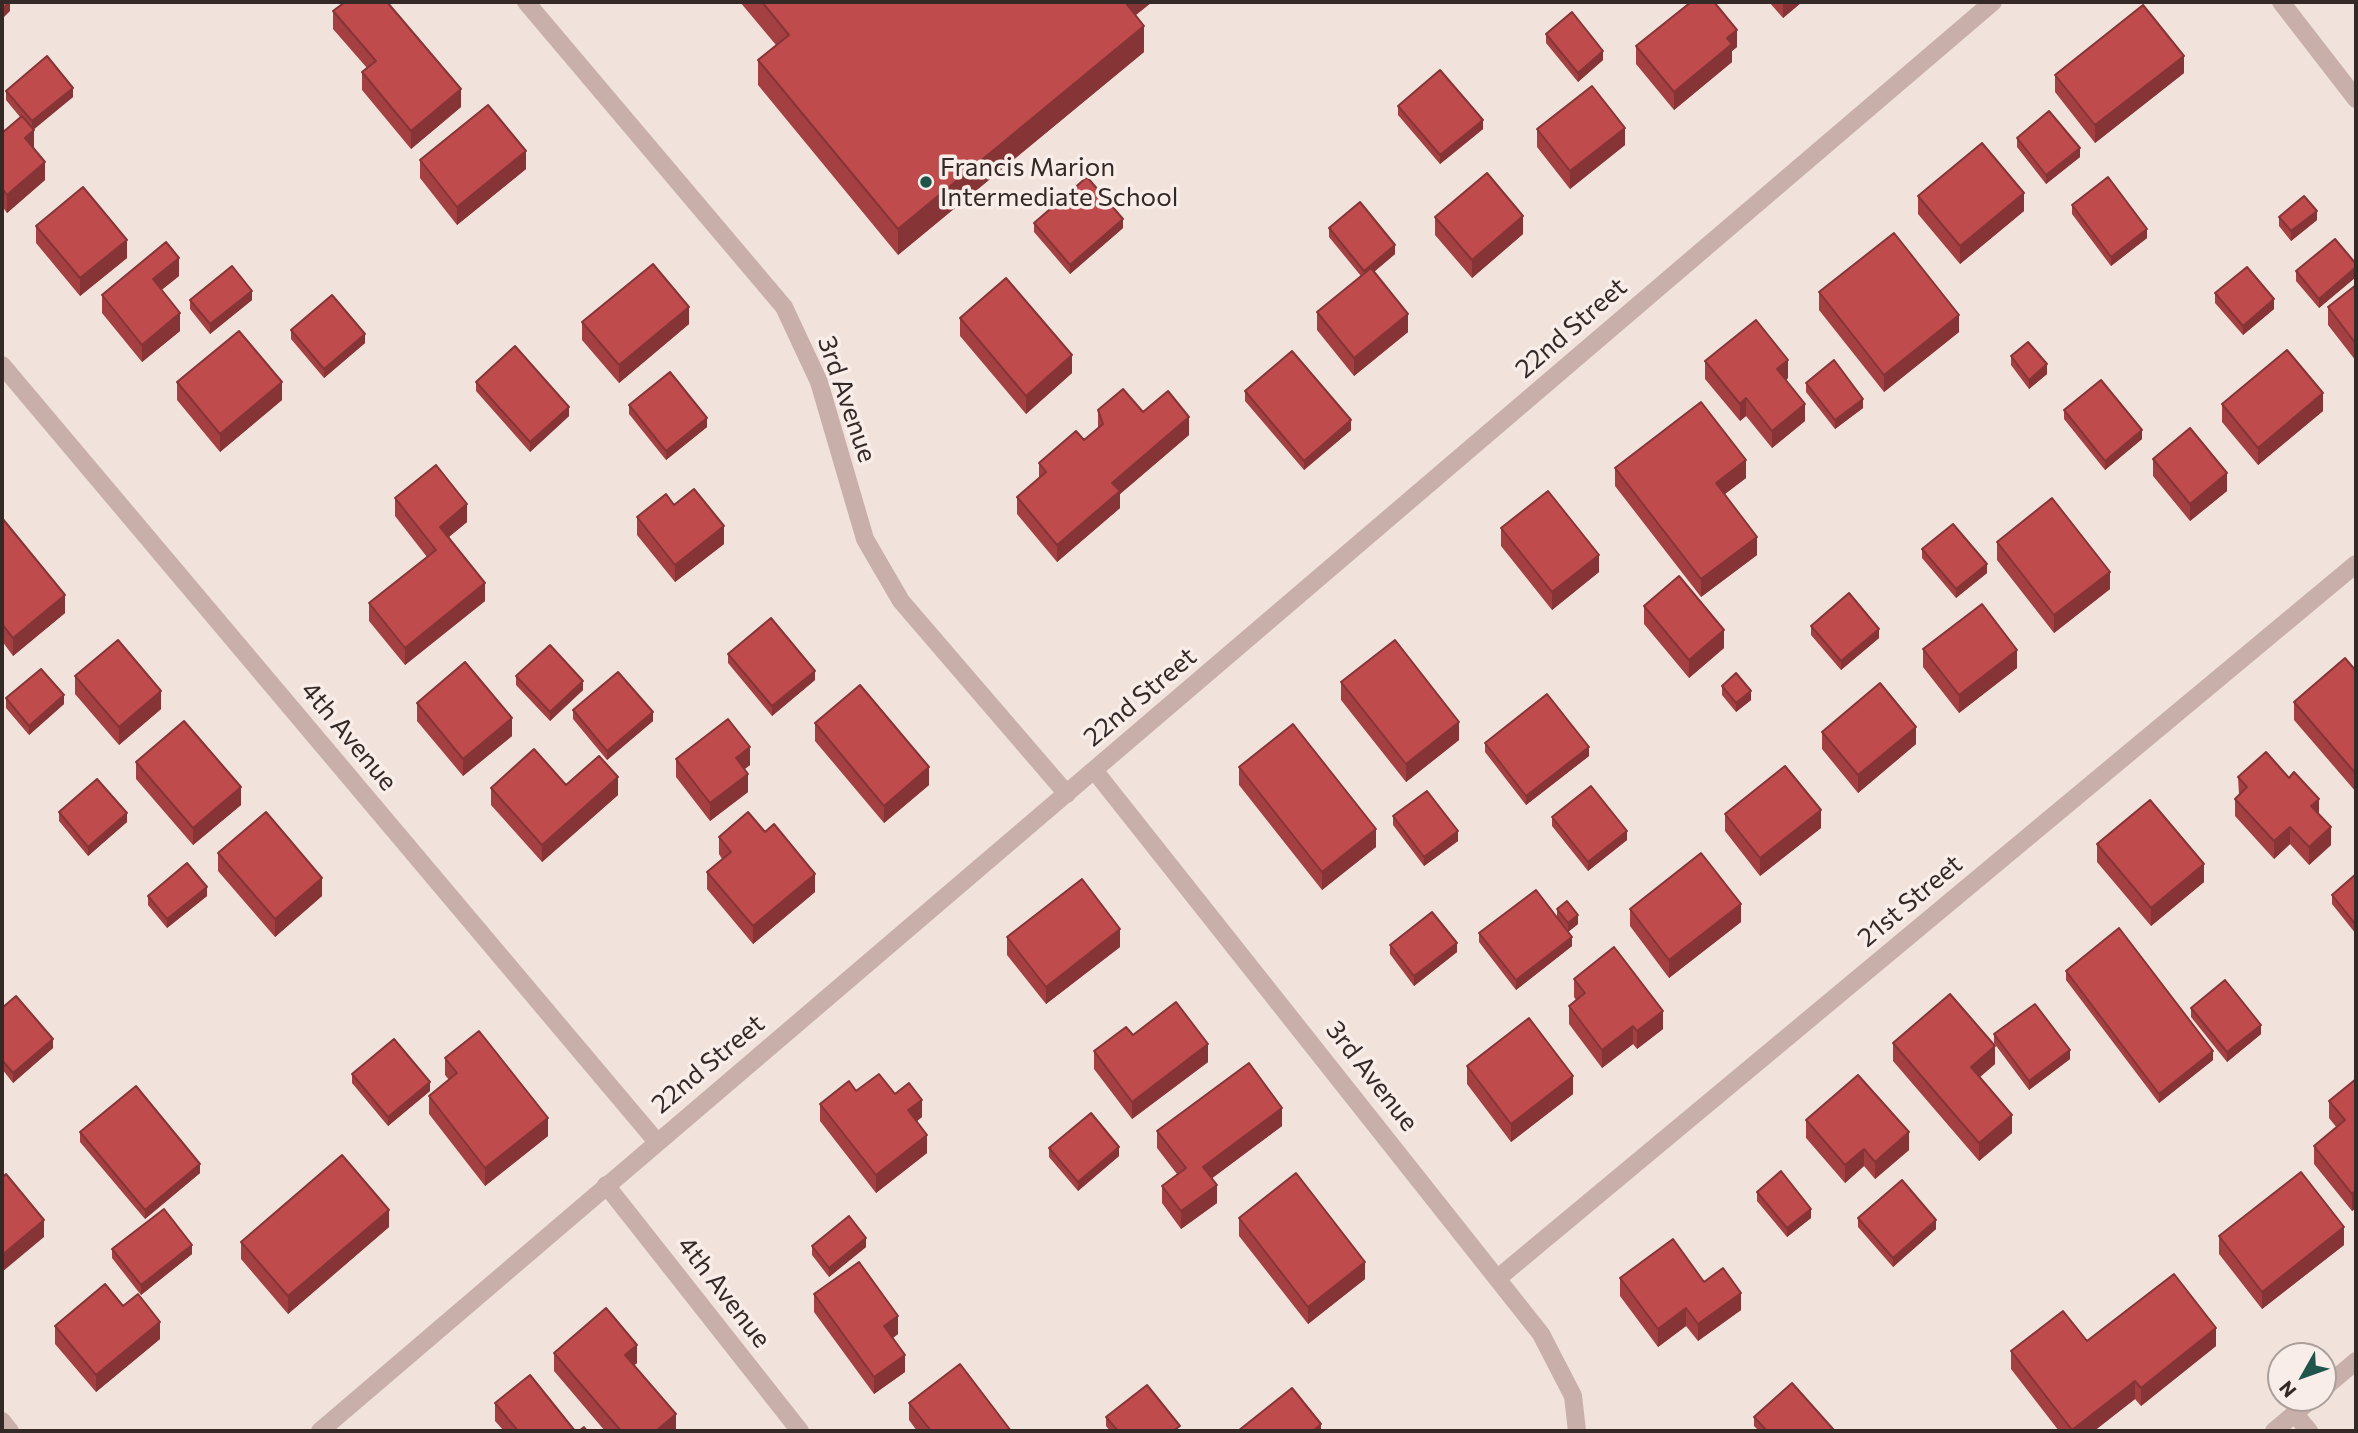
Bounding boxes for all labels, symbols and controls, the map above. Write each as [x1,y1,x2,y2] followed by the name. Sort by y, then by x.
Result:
[940,151,1178,212] place label: Francis Marion Intermediate School
[918,174,934,190] marker: Francis Marion Intermediate School
[1509,271,1633,385] street label: 22nd Street
[811,332,883,466] street label: 3rd Avenue
[1077,641,1203,753] street label: 22nd Street
[294,675,404,797] street label: 4th Avenue
[1852,848,1968,954] street label: 21st Street
[645,1008,771,1120] street label: 22nd Street
[1319,1015,1425,1137] street label: 3rd Avenue
[671,1230,777,1354] street label: 4th Avenue
[2267,1342,2337,1412] north arrow
[2274,1377,2300,1402] text: N

